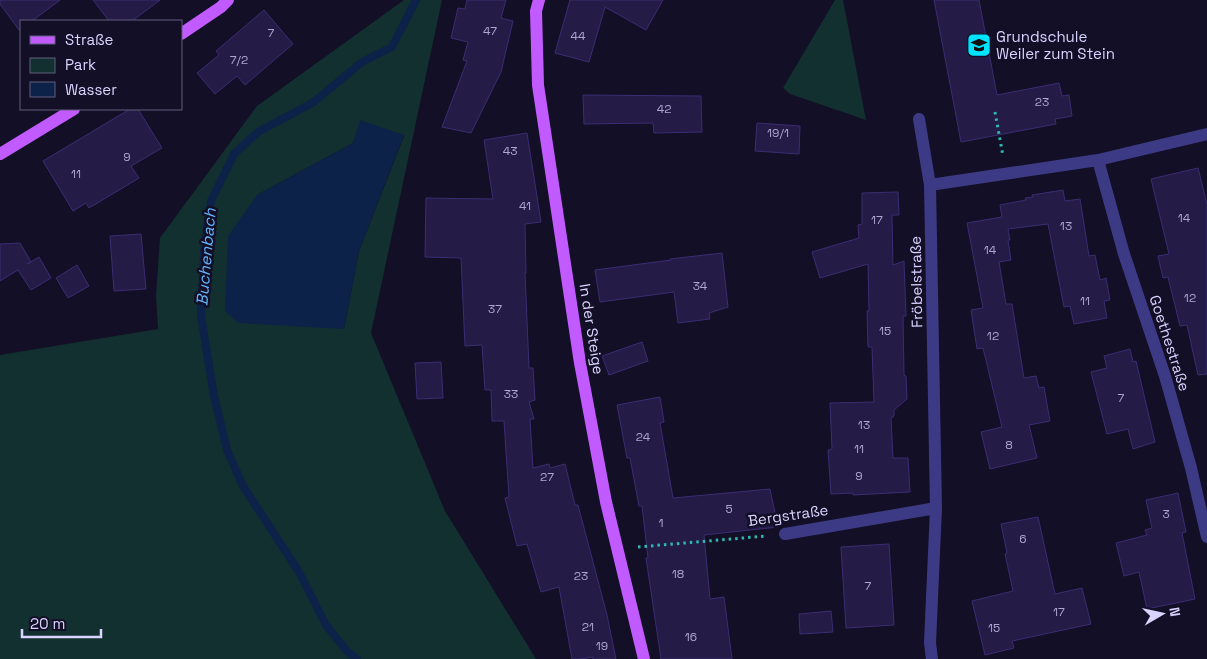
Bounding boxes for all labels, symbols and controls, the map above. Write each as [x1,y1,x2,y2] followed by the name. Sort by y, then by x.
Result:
[20,20,182,110] legend
[483,23,497,39] house number: 47
[268,25,275,41] house number: 7
[996,27,1115,63] place label: Grundschule Weiler zum Stein
[570,28,586,44] house number: 44
[65,30,114,49] text: Straße
[966,32,992,58] school or university icon: Grundschule Weiler zum Stein
[230,52,248,68] house number: 7/2
[65,55,96,74] text: Park
[65,80,117,99] text: Wasser
[1035,94,1049,110] house number: 23
[657,101,671,117] house number: 42
[767,125,789,141] house number: 19/1
[503,143,517,159] house number: 43
[123,149,131,165] house number: 9
[71,166,81,182] house number: 11
[519,198,531,214] house number: 41
[191,206,221,307] water label: Buchenbach
[1178,210,1191,226] house number: 14
[871,212,883,228] house number: 17
[1060,218,1072,234] house number: 13
[906,236,926,328] street label: Fröbelstraße
[984,242,997,258] house number: 14
[693,278,708,294] house number: 34
[575,282,609,376] street label: In der Steige
[1184,290,1196,306] house number: 12
[1080,293,1090,309] house number: 11
[1146,293,1194,393] street label: Goethestraße
[488,301,502,317] house number: 37
[879,323,891,339] house number: 15
[987,328,999,344] house number: 12
[504,386,518,402] house number: 33
[1118,390,1125,406] house number: 7
[858,417,870,433] house number: 13
[636,429,651,445] house number: 24
[1005,437,1013,453] house number: 8
[854,441,864,457] house number: 11
[855,468,863,484] house number: 9
[540,469,554,485] house number: 27
[747,500,829,530] street label: Bergstraße
[725,501,733,517] house number: 5
[1162,506,1170,522] house number: 3
[658,515,664,531] house number: 1
[1019,531,1027,547] house number: 6
[672,566,684,582] house number: 18
[574,568,588,584] house number: 23
[865,578,872,594] house number: 7
[1137,589,1187,639] north arrow
[1053,604,1065,620] house number: 17
[22,606,101,638] scale bar
[1165,606,1184,618] text: N
[30,614,65,633] text: 20 m
[582,619,594,635] house number: 21
[988,620,1000,636] house number: 15
[685,629,697,645] house number: 16
[596,638,608,654] house number: 19

